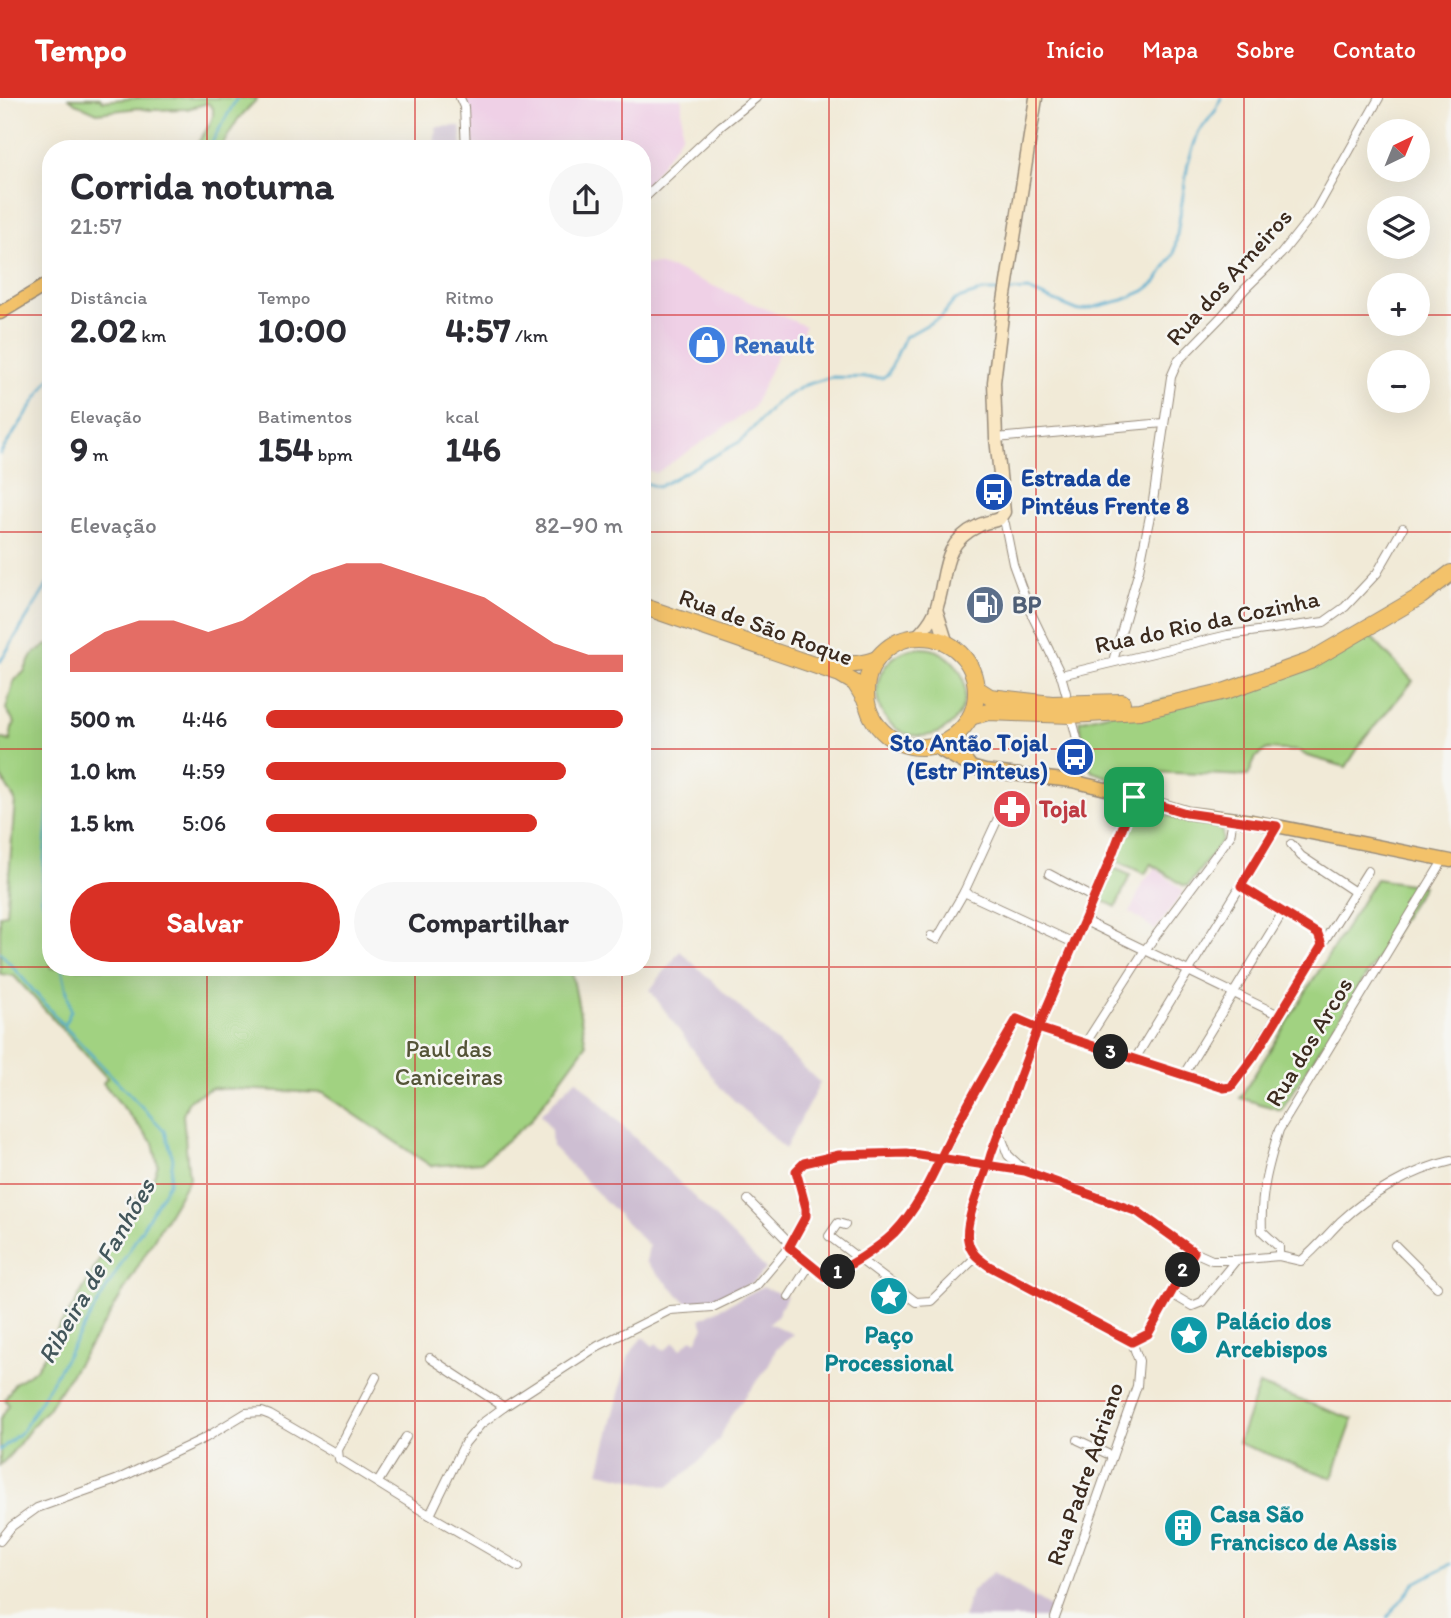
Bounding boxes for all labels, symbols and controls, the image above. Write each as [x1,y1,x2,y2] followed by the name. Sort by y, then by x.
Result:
[35,30,127,69] text: Tempo
[1046,35,1104,64] text: Início
[1142,35,1198,64] text: Mapa
[1236,35,1295,64] text: Sobre
[1333,35,1416,64] text: Contato
[1367,119,1430,182] north arrow
[1367,119,1430,413] map controls
[70,163,334,209] text: Corrida noturna
[549,163,623,237] button: share
[1367,196,1430,259] button: layers
[1159,202,1298,351] street label: Rua dos Arneiros
[70,212,122,240] text: 21:57
[1367,273,1430,336] button: +
[70,286,147,309] text: Distância
[258,286,311,309] text: Tempo
[445,286,494,309] text: Ritmo
[70,309,137,351] text: 2.02
[258,309,347,351] text: 10:00
[445,309,511,351] text: 4:57
[137,324,166,347] text: km
[511,324,548,347] text: /km
[686,324,728,366] shop icon: Renault
[734,330,814,359] place label: Renault
[1367,350,1430,413] button: −
[70,405,142,428] text: Elevação
[258,405,352,428] text: Batimentos
[445,405,479,428] text: kcal
[70,428,88,470] text: 9
[258,428,313,470] text: 154
[445,428,501,470] text: 146
[88,443,109,466] text: m
[313,443,353,466] text: bpm
[1021,463,1189,520] place label: Estrada de Pintéus Frente 8
[973,471,1015,513] bus stop icon: Estrada de Pintéus Frente 8
[70,511,157,539] text: Elevação
[535,511,623,539] text: 82–90 m
[675,582,857,671] street label: Rua de São Roque
[1092,583,1322,659] street label: Rua do Rio da Cozinha
[964,584,1006,626] fuel station icon: BP
[1012,590,1042,619] place label: BP
[70,705,135,733] text: 500 m
[182,705,227,733] text: 4:46
[890,728,1048,786] place label: Sto Antão Tojal (Estr Pinteus)
[1054,736,1096,778] bus stop icon: Sto Antão Tojal (Estr Pinteus)
[70,757,136,785] text: 1.0 km
[182,757,226,785] text: 4:59
[1104,767,1164,827] pin
[1115,778,1153,816] icon: arrive
[991,788,1033,830] pharmacy icon: Tojal
[1038,794,1087,824] place label: Tojal
[70,809,134,837] text: 1.5 km
[182,809,226,837] text: 5:06
[70,882,340,962] button: Salvar
[354,882,623,962] button: Compartilhar
[1259,972,1358,1112] street label: Rua dos Arcos
[395,1034,503,1091] park label: Paul das Caniceiras
[1094,1034,1128,1070] pin: 3
[1105,1040,1116,1063] text: 3
[30,1172,163,1369] water label: Ribeira de Fanhões
[1166,1252,1200,1288] pin: 2
[820,1254,856,1290] pin: 1
[1178,1258,1188,1281] text: 2
[833,1260,842,1283] text: 1
[868,1275,910,1317] place icon: Paço Processional
[1215,1306,1332,1364] place label: Palácio dos Arcebispos
[1168,1314,1210,1356] place icon: Palácio dos Arcebispos
[824,1320,954,1377] place label: Paço Processional
[1040,1378,1129,1569] street label: Rua Padre Adriano
[1210,1499,1397,1556] place label: Casa São Francisco de Assis
[1162,1507,1204,1549] building icon: Casa São Francisco de Assis

